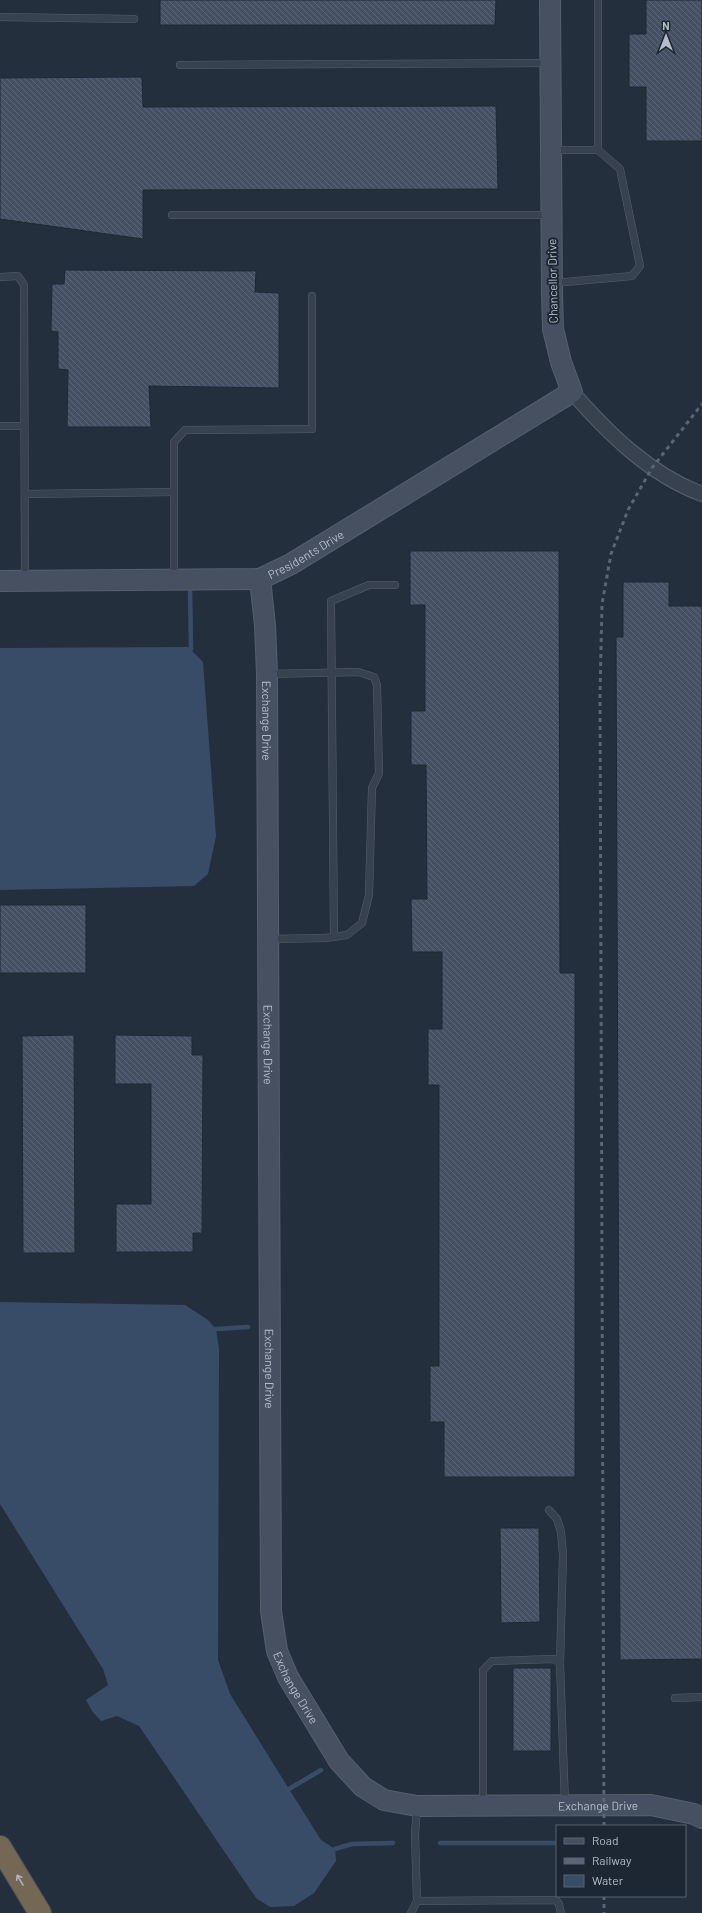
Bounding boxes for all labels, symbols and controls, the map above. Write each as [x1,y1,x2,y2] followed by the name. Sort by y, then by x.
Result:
[646,16,686,56] north arrow
[662,19,670,32] text: N
[544,239,560,323] street label: Chancellor Drive
[265,527,346,581] street label: Presidents Drive
[260,681,274,761] street label: Exchange Drive
[261,1005,276,1085] street label: Exchange Drive
[263,1329,277,1409] street label: Exchange Drive
[271,1649,322,1726] street label: Exchange Drive
[558,1798,638,1812] street label: Exchange Drive
[556,1825,686,1897] legend
[592,1833,619,1847] text: Road
[592,1853,632,1867] text: Railway
[592,1873,624,1887] text: Water
[16,1875,24,1886] one-way arrow

